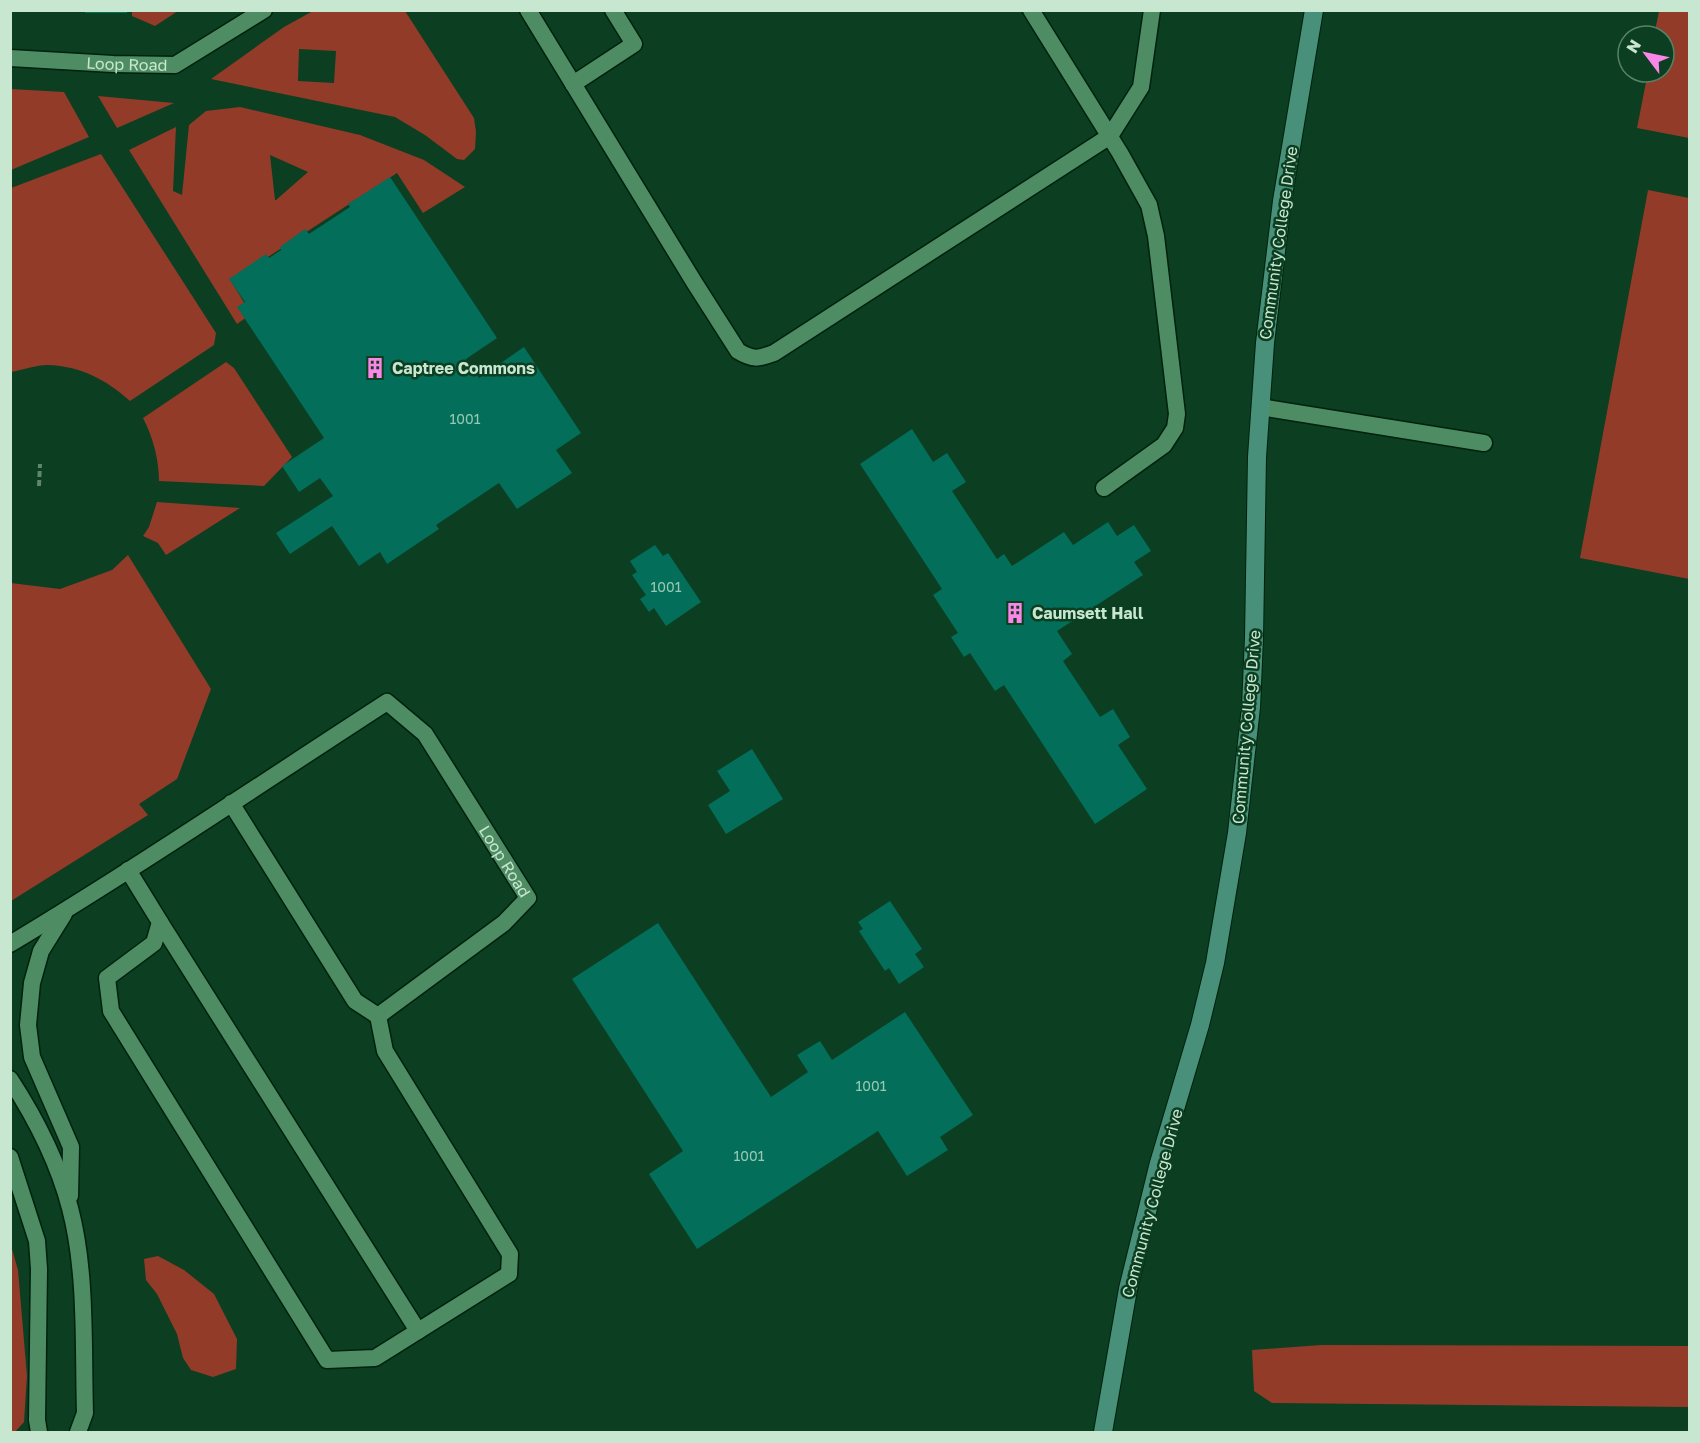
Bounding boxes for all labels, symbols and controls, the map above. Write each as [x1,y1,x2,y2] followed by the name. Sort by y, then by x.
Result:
[1616,24,1676,84] north arrow
[1622,36,1645,57] text: N
[86,52,168,75] street label: Loop Road
[1255,145,1301,341] street label: Community College Drive
[363,356,387,380] building icon: Captree Commons
[392,358,535,378] place label: Captree Commons
[450,410,481,427] house number: 1001
[651,578,682,595] house number: 1001
[1003,601,1027,625] building icon: Caumsett Hall
[1032,603,1144,623] place label: Caumsett Hall
[1228,629,1264,825] street label: Community College Drive
[475,822,535,901] street label: Loop Road
[856,1077,887,1094] house number: 1001
[1117,1106,1187,1300] street label: Community College Drive
[734,1147,765,1164] house number: 1001

